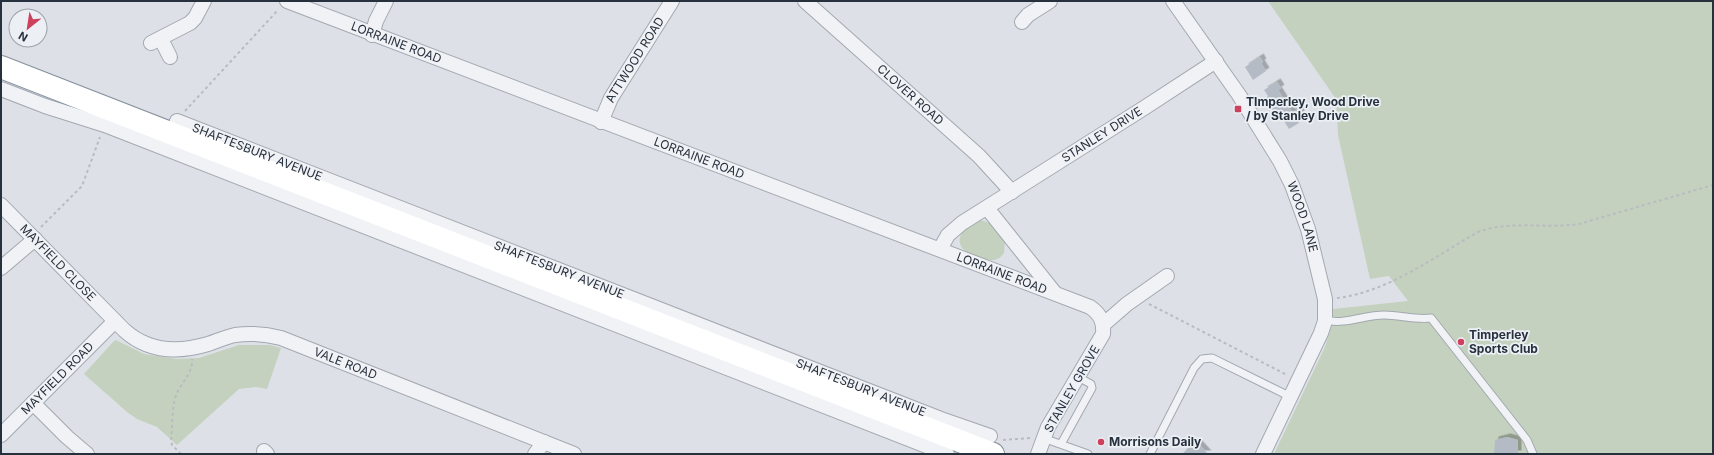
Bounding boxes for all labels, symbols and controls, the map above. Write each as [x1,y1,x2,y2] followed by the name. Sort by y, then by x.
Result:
[8,8,48,48] north arrow
[602,14,667,105] street label: ATTWOOD ROAD
[349,18,444,66] street label: LORRAINE ROAD
[16,29,30,45] text: N
[874,61,947,128] street label: CLOVER ROAD
[1246,94,1380,123] place label: TImperley, Wood Drive / by Stanley Drive
[1059,103,1145,165] street label: STANLEY DRIVE
[1233,104,1243,114] marker: TImperley, Wood Drive / by Stanley Drive
[190,120,325,184] street label: SHAFTESBURY AVENUE
[652,134,747,182] street label: LORRAINE ROAD
[1284,179,1321,254] street label: WOOD LANE
[17,221,99,304] street label: MAYFIELD CLOSE
[492,237,627,302] street label: SHAFTESBURY AVENUE
[955,249,1049,297] street label: LORRAINE ROAD
[1469,327,1538,356] place label: Timperley Sports Club
[1456,337,1466,347] marker: Timperley Sports Club
[18,339,97,417] street label: MAYFIELD ROAD
[1041,342,1103,435] street label: STANLEY GROVE
[312,344,379,382] street label: VALE ROAD
[794,355,928,419] street label: SHAFTESBURY AVENUE
[1109,434,1202,449] place label: Morrisons Daily
[1096,437,1106,447] marker: Morrisons Daily

